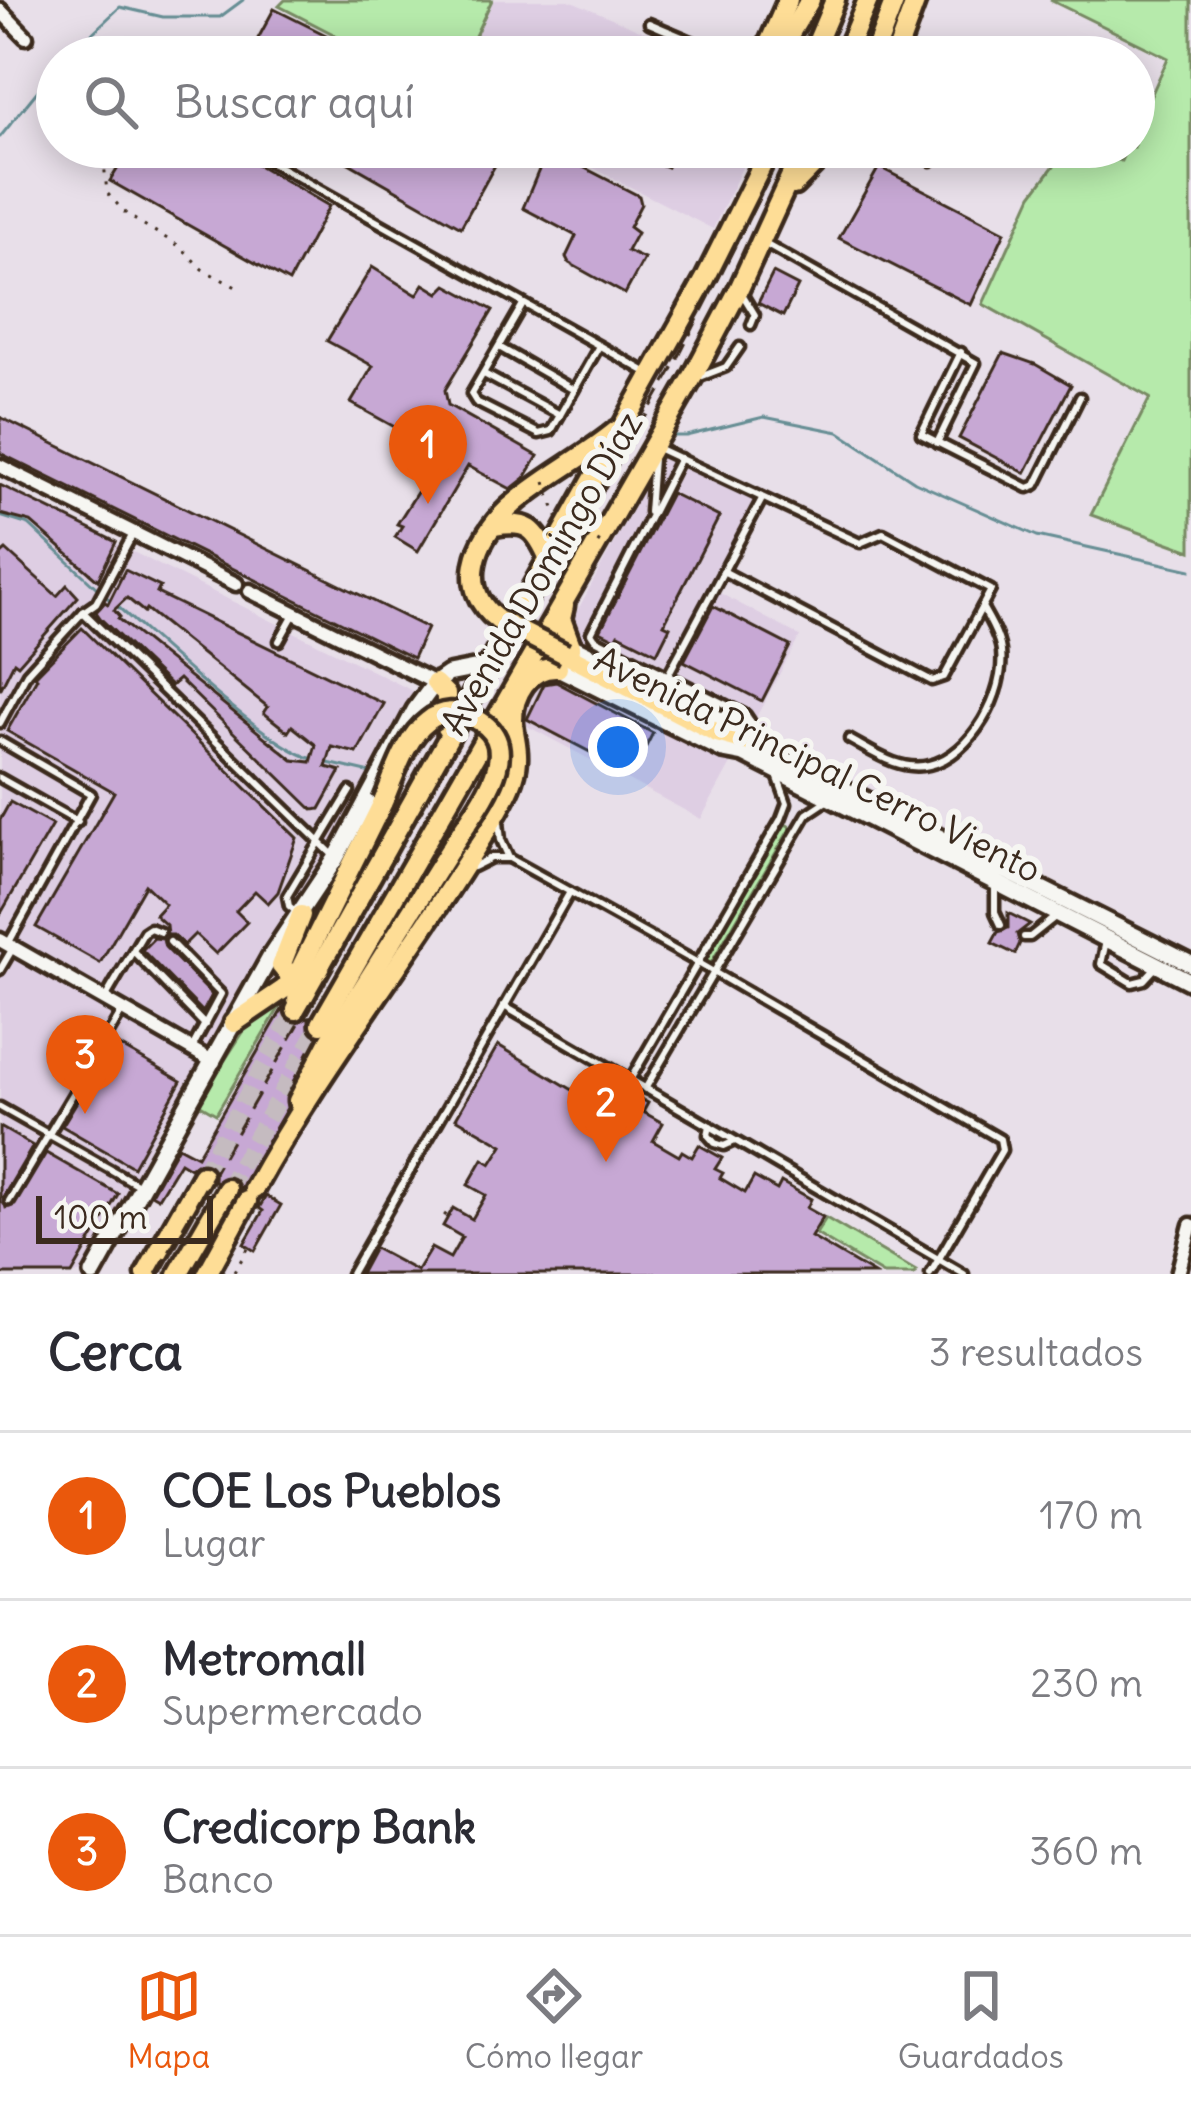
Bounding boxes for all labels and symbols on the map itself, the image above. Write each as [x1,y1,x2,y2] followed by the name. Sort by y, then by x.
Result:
[431,404,652,743] street label: Avenida Domingo Díaz
[389,405,467,504] pin: 1
[587,637,1048,892] street label: Avenida Principal Cerro Viento
[588,717,648,777] your location
[46,1015,124,1114] pin: 3
[567,1063,645,1162] pin: 2
[36,1190,213,1243] scale bar

